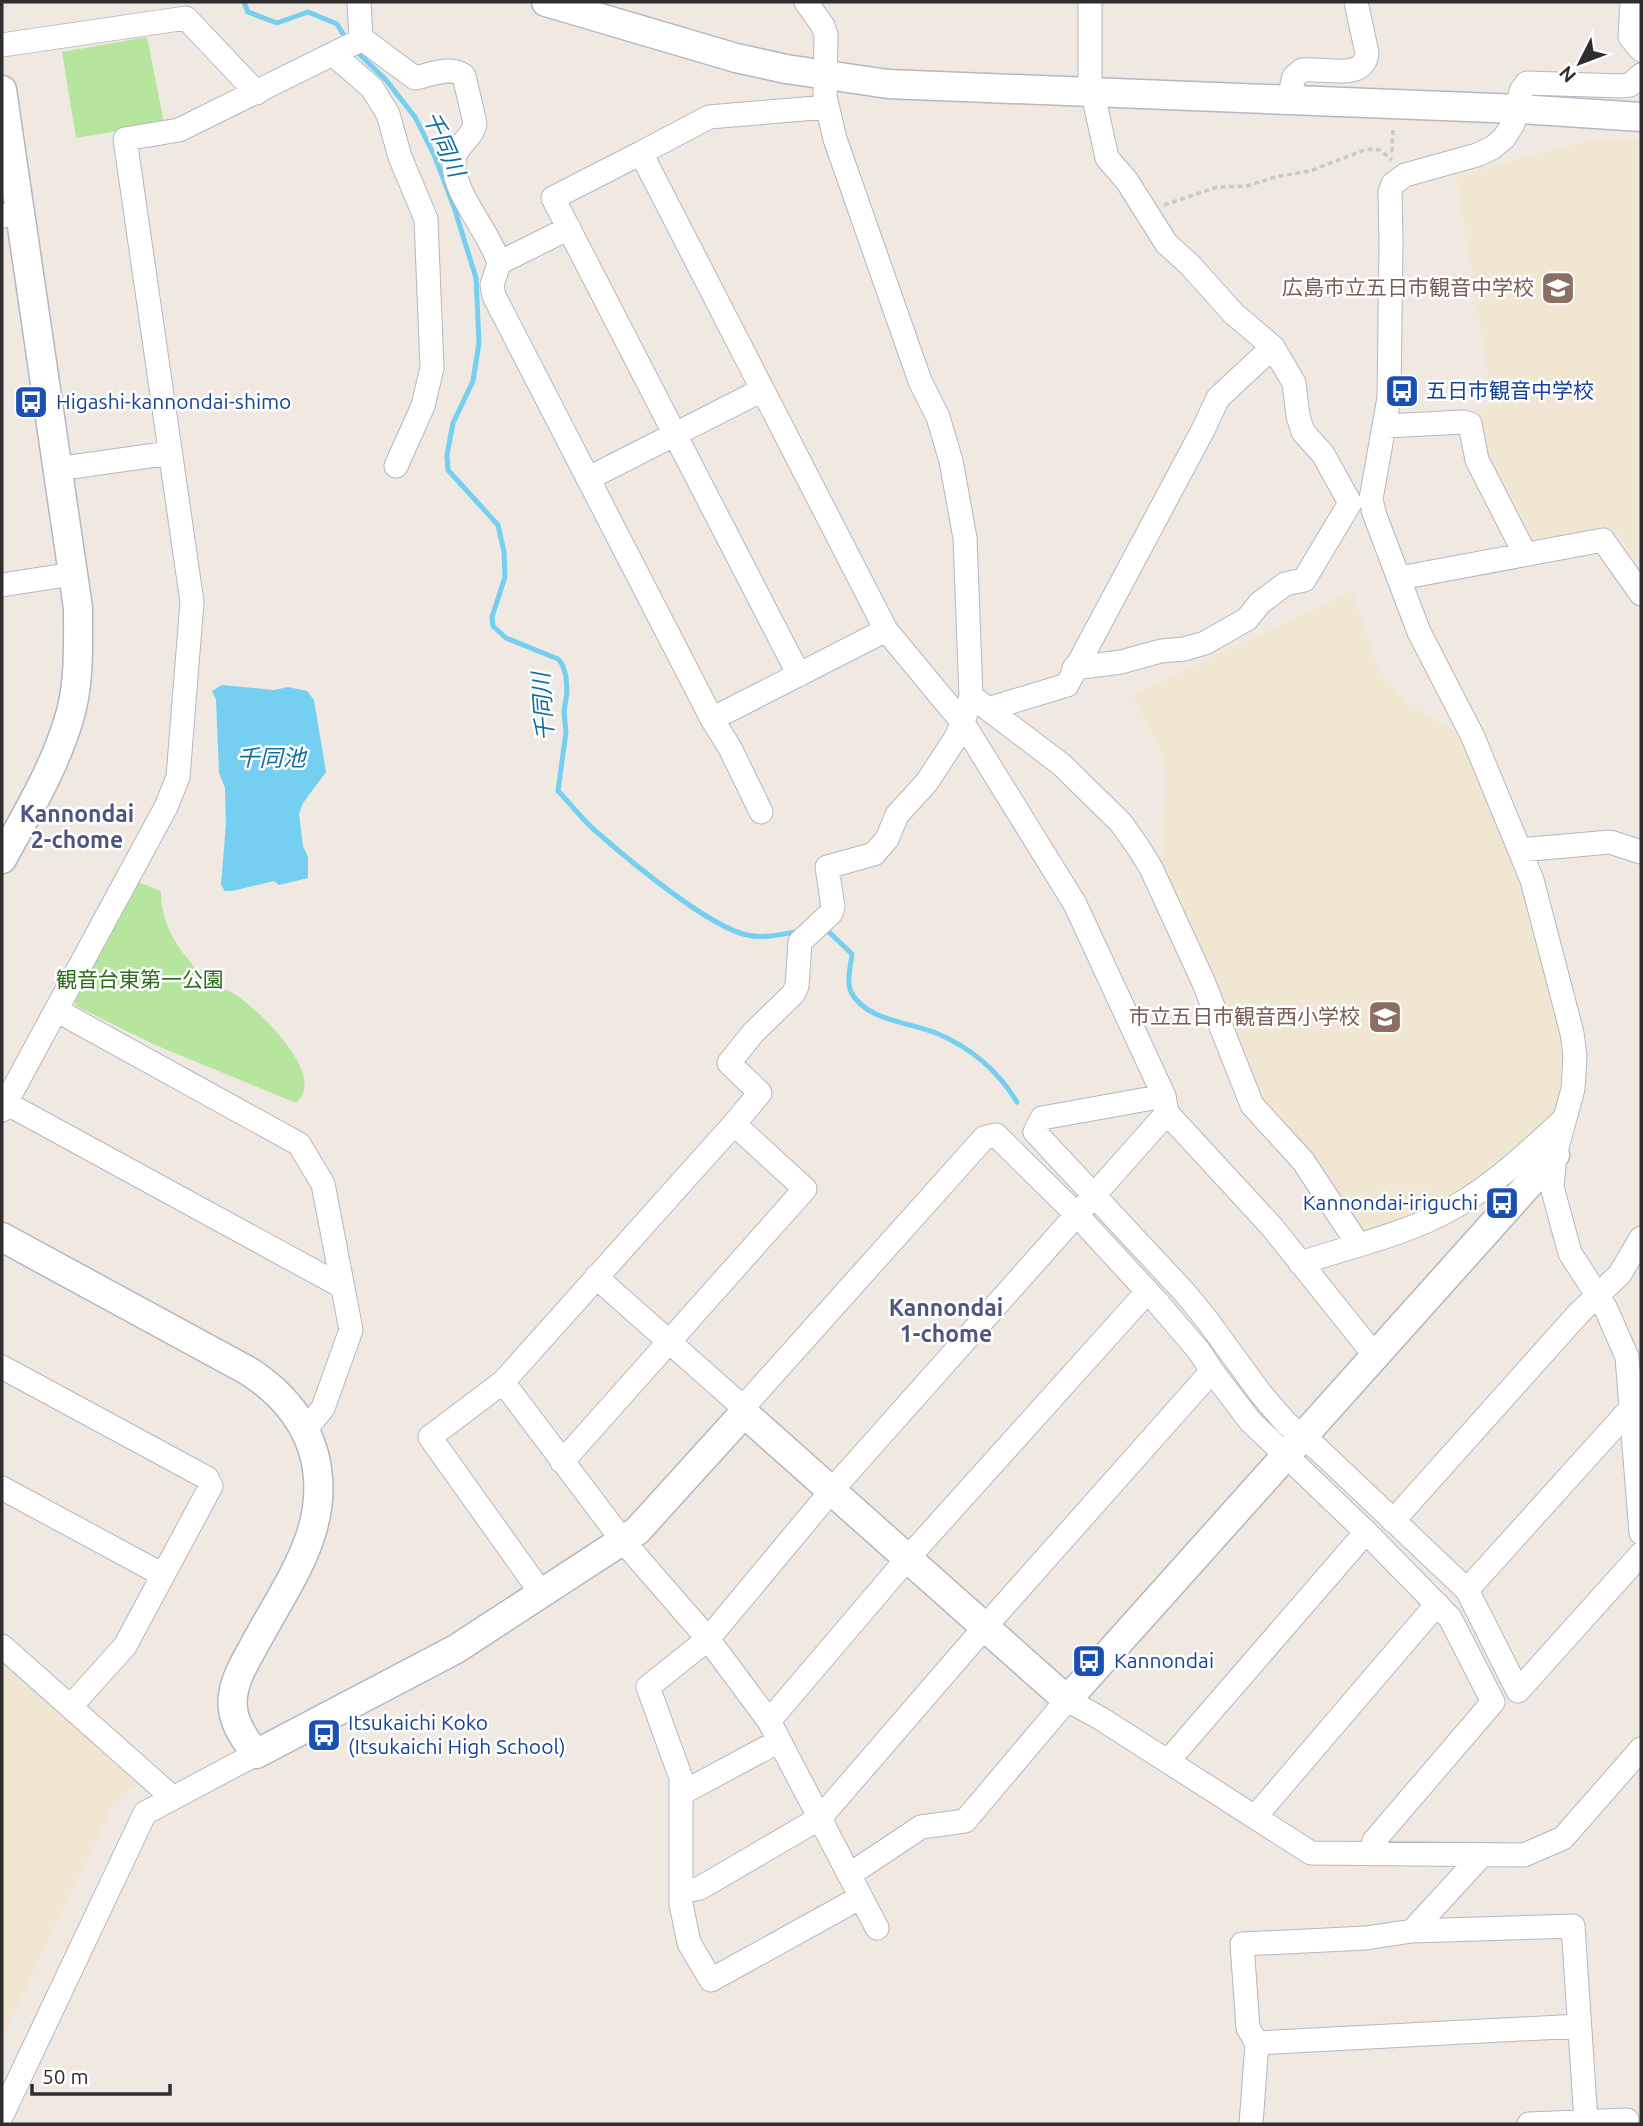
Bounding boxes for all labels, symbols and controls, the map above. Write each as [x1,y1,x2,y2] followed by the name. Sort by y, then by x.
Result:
[1545,28,1615,98] north arrow
[1554,62,1580,87] text: N
[419,107,471,183] water label: 千同川
[1539,269,1577,307] school or university icon: 広島市立五日市観音中学校
[1282,275,1534,299] place label: 広島市立五日市観音中学校
[1383,372,1421,410] bus stop icon: 五日市観音中学校
[1426,378,1594,402] place label: 五日市観音中学校
[12,383,50,421] bus stop icon: Higashi-kannondai-shimo
[56,389,291,413] place label: Higashi-kannondai-shimo
[527,669,557,742] water label: 千同川
[237,745,308,770] water label: 千同池
[20,801,134,852] district label: Kannondai 2-chome
[56,967,224,991] park label: 観音台東第一公園
[1366,998,1404,1036] school or university icon: 市立五日市観音西小学校
[1129,1004,1360,1028] place label: 市立五日市観音西小学校
[1483,1184,1521,1222] bus stop icon: Kannondai-iriguchi
[1303,1190,1478,1214] place label: Kannondai-iriguchi
[889,1295,1003,1346] district label: Kannondai 1-chome
[1070,1642,1108,1680] bus stop icon: Kannondai
[1114,1648,1214,1672] place label: Kannondai
[348,1710,566,1758] place label: Itsukaichi Koko (Itsukaichi High School)
[305,1716,343,1754] bus stop icon: Itsukaichi Koko (Itsukaichi High School)
[32,2052,170,2096] scale bar
[42,2064,89,2088] text: 50 m

